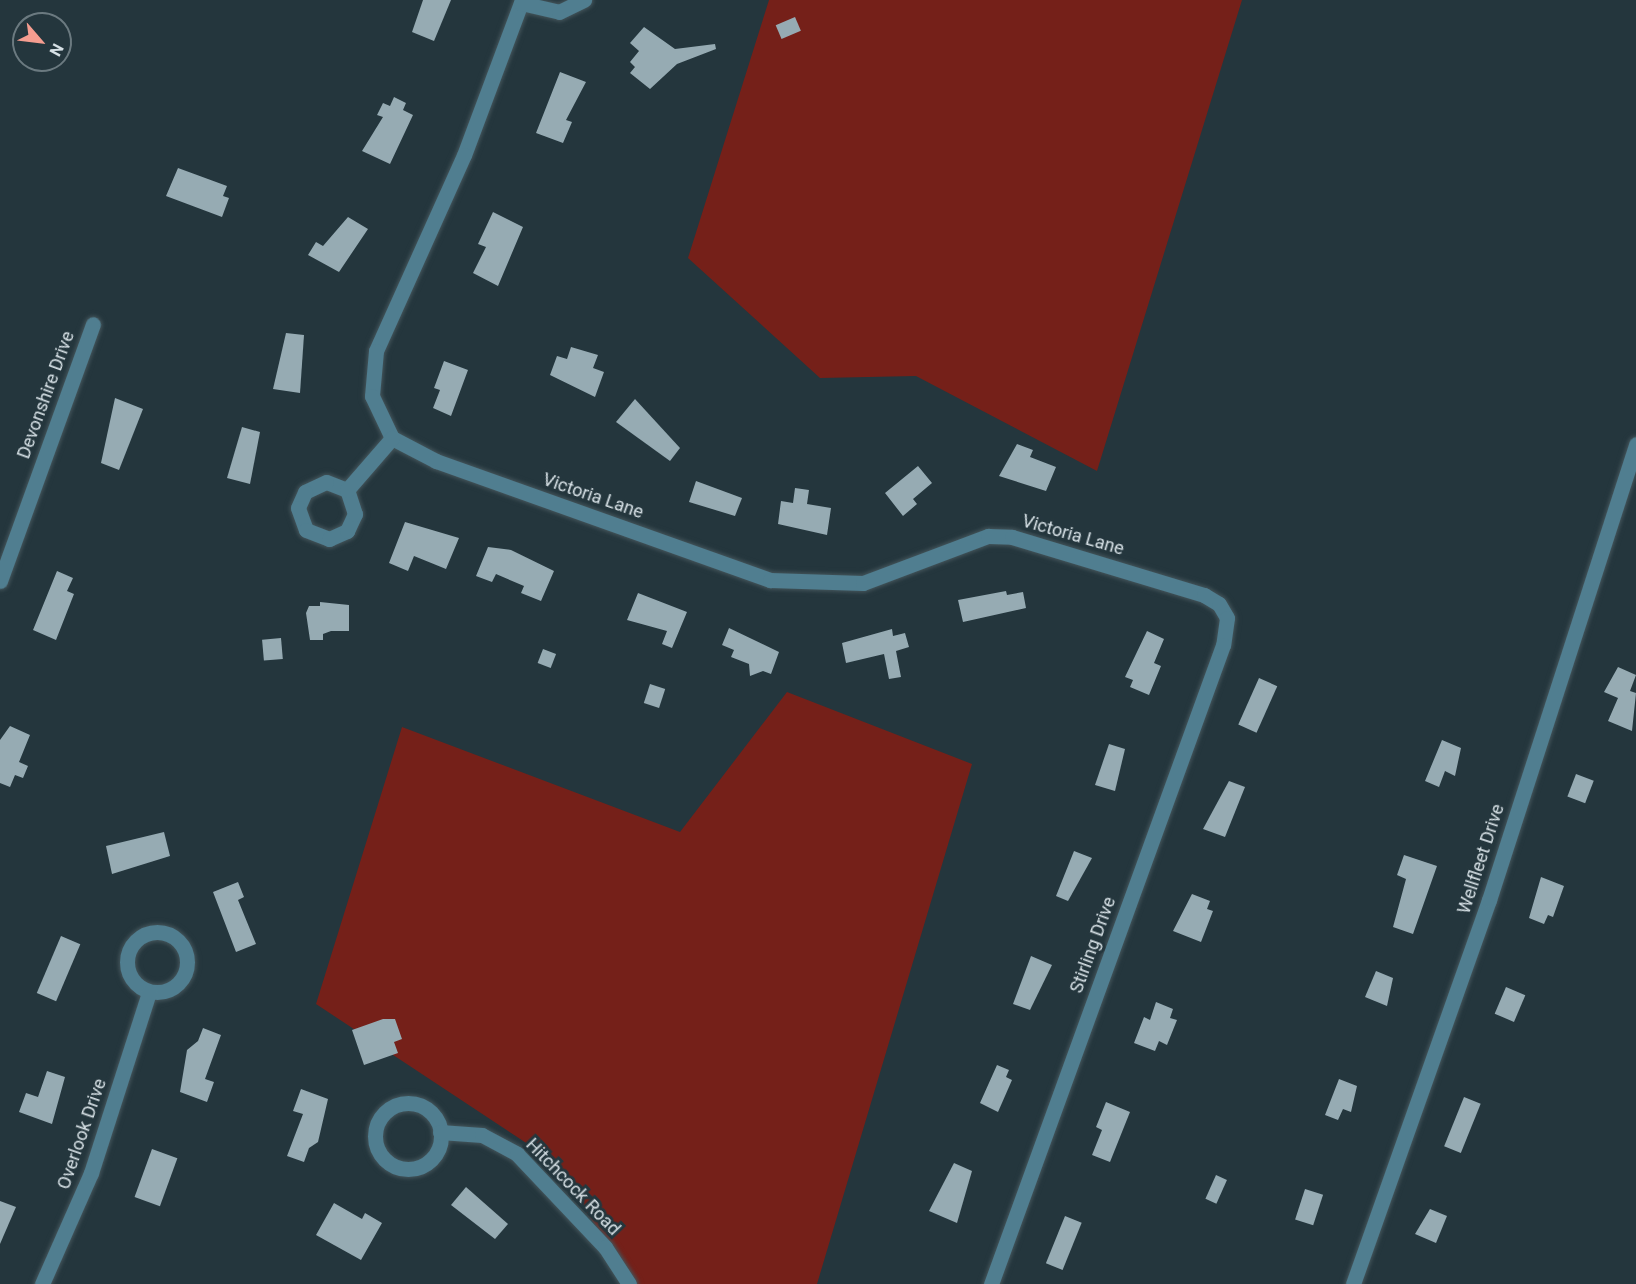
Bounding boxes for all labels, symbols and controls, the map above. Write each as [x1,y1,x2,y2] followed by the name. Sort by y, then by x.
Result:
[12,12,72,72] north arrow
[46,40,68,59] text: N
[13,328,79,462] street label: Devonshire Drive
[540,469,646,523] street label: Victoria Lane
[1020,510,1126,560] street label: Victoria Lane
[1453,801,1509,917] street label: Wellfleet Drive
[1066,894,1120,996] street label: Stirling Drive
[53,1076,111,1192] street label: Overlook Drive
[521,1134,625,1240] street label: Hitchcock Road

